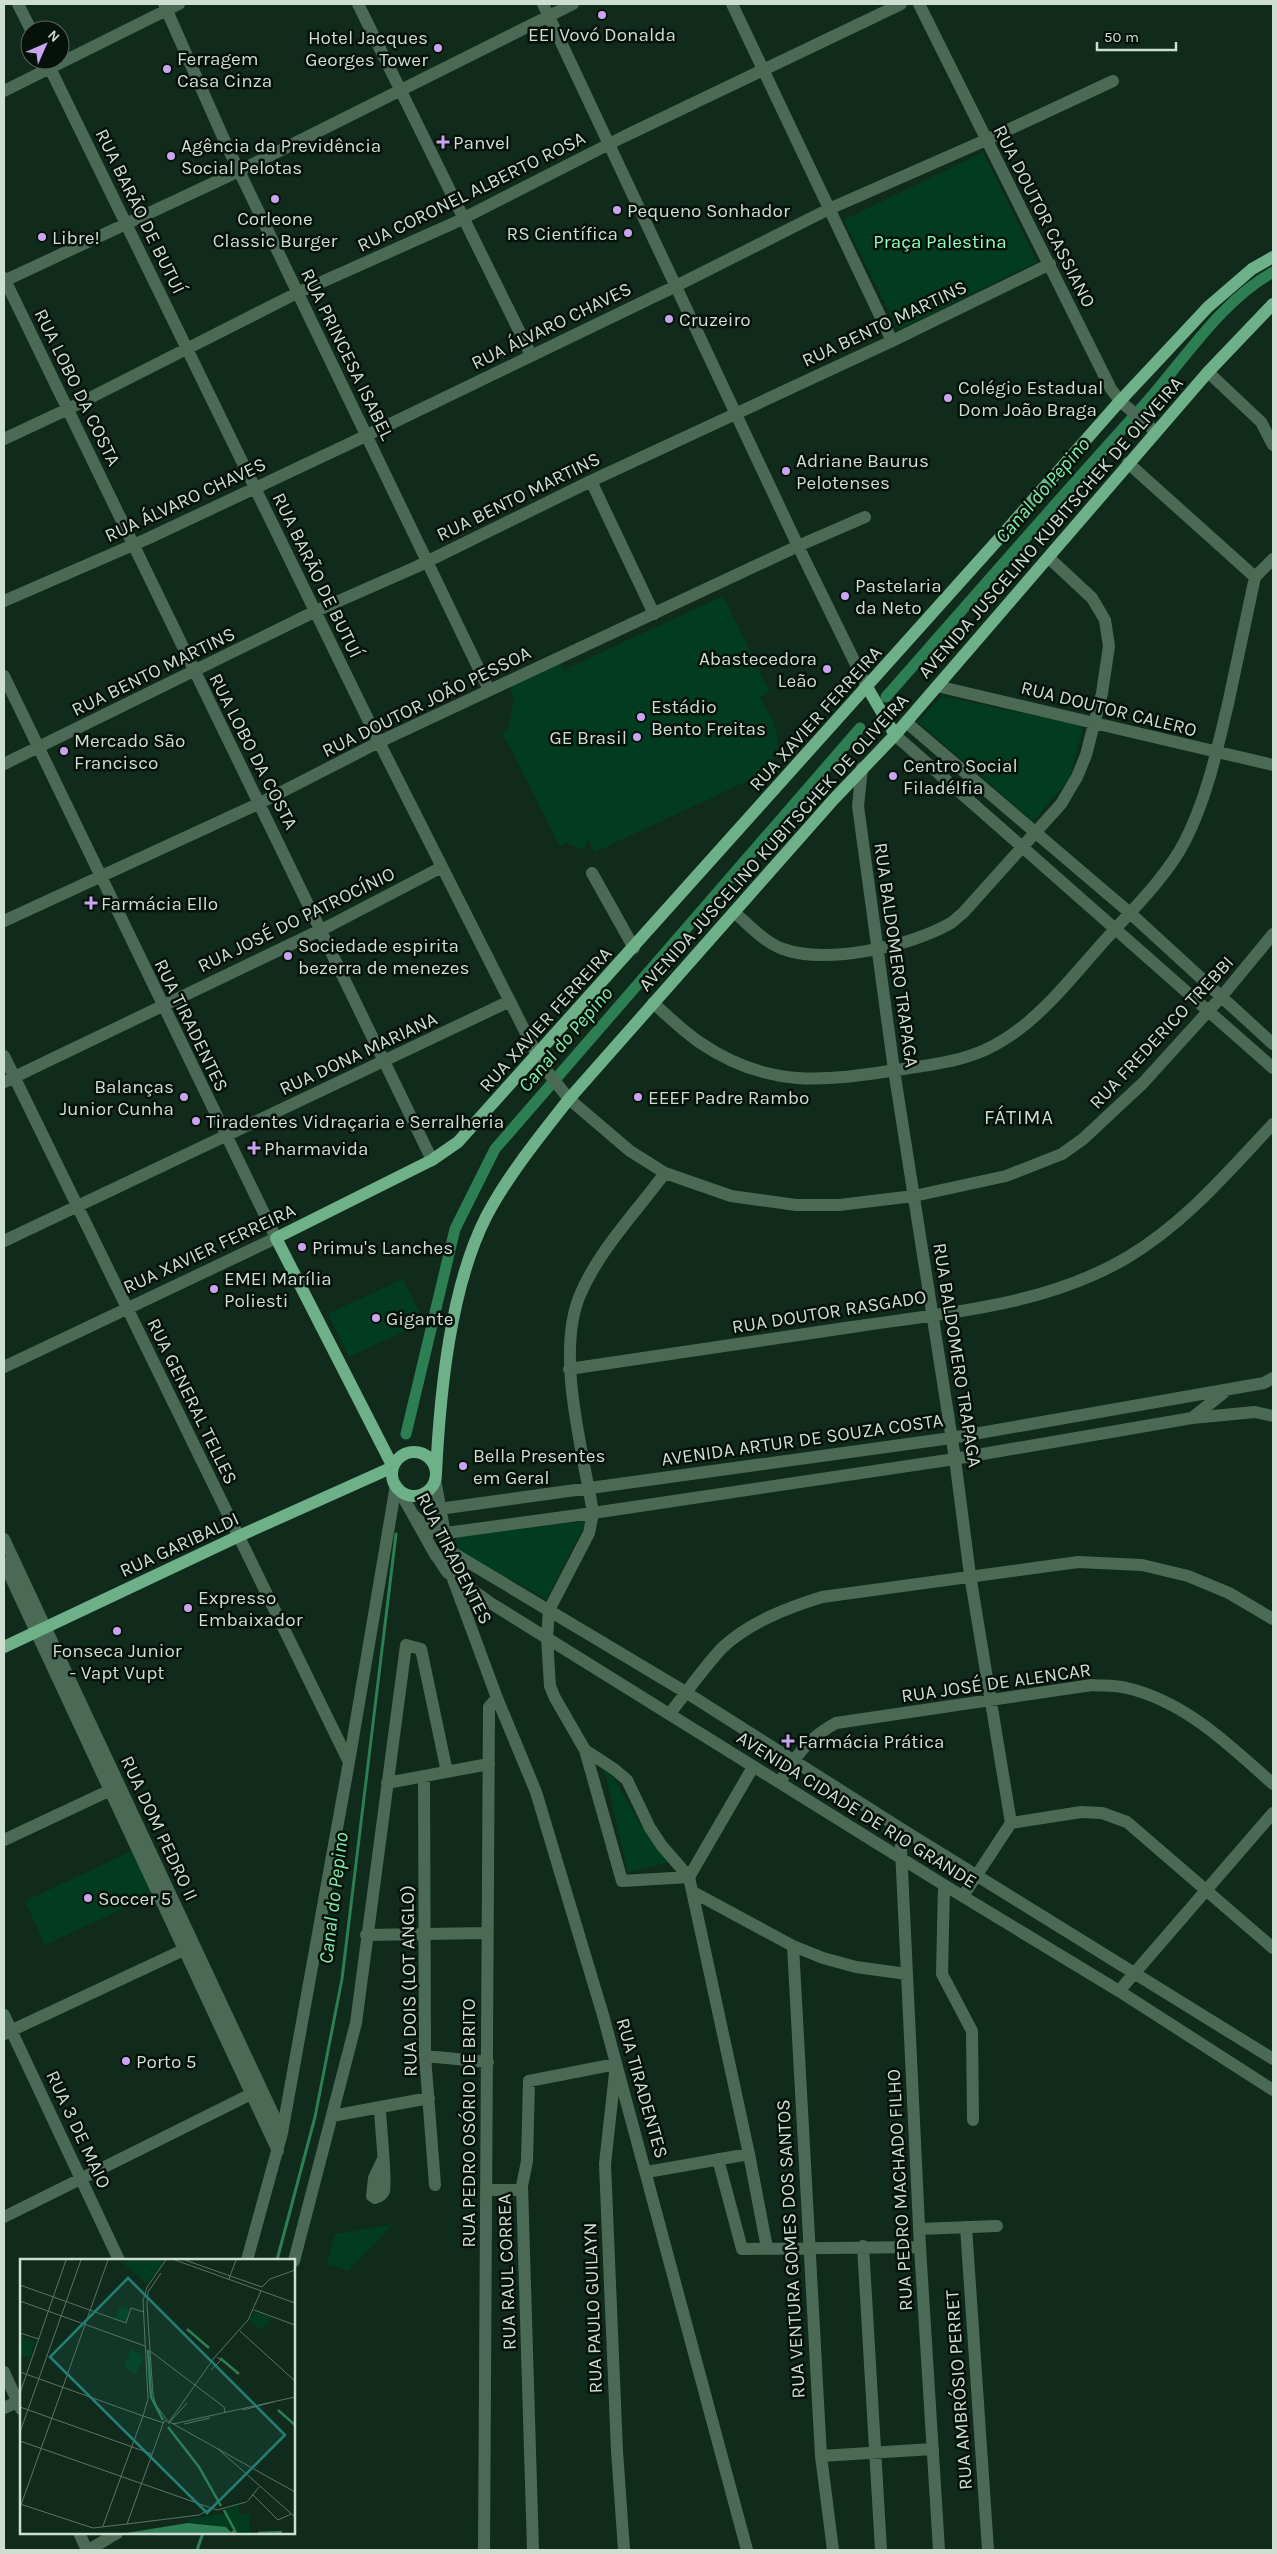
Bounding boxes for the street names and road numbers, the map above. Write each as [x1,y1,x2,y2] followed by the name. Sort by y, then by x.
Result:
[989,122,1100,311] street label: RUA DOUTOR CASSIANO
[91,125,191,298] street label: RUA BARÃO DE BUTUÍ
[354,127,589,257] street label: RUA CORONEL ALBERTO ROSA
[296,265,398,444] street label: RUA PRINCESA ISABEL
[799,276,970,372] street label: RUA BENTO MARTINS
[467,277,635,374] street label: RUA ÁLVARO CHAVES
[29,305,125,470] street label: RUA LOBO DA COSTA
[914,372,1188,683] street label: AVENIDA JUSCELINO KUBITSCHEK DE OLIVEIRA
[433,448,604,546] street label: RUA BENTO MARTINS
[101,452,270,547] street label: RUA ÁLVARO CHAVES
[268,489,368,662] street label: RUA BARÃO DE BUTUÍ
[68,623,239,721] street label: RUA BENTO MARTINS
[318,642,535,762] street label: RUA DOUTOR JOÃO PESSOA
[745,642,887,796] street label: RUA XAVIER FERREIRA
[204,670,302,833] street label: RUA LOBO DA COSTA
[1018,676,1199,741] street label: RUA DOUTOR CALERO
[634,689,913,996] street label: AVENIDA JUSCELINO KUBITSCHEK DE OLIVEIRA
[869,841,923,1069] street label: RUA BALDOMERO TRAPAGA
[194,862,398,977] street label: RUA JOSÉ DO PATROCÍNIO
[475,943,617,1097] street label: RUA XAVIER FERREIRA
[1085,952,1238,1114] street label: RUA FREDERICO TREBBI
[149,956,233,1095] street label: RUA TIRADENTES
[276,1008,441,1100] street label: RUA DONA MARIANA
[120,1199,299,1298] street label: RUA XAVIER FERREIRA
[928,1241,986,1469] street label: RUA BALDOMERO TRAPAGA
[730,1286,928,1338] street label: RUA DOUTOR RASGADO
[142,1315,242,1488] street label: RUA GENERAL TELLES
[660,1409,944,1471] street label: AVENIDA ARTUR DE SOUZA COSTA
[411,1489,497,1628] street label: RUA TIRADENTES
[116,1508,243,1582] street label: RUA GARIBALDI
[900,1658,1092,1707] street label: RUA JOSÉ DE ALENCAR
[732,1727,980,1893] street label: AVENIDA CIDADE DE RIO GRANDE
[116,1752,202,1905] street label: RUA DOM PEDRO II
[396,1885,422,2077] street label: RUA DOIS (LOT ANGLO)
[457,1998,480,2248] street label: RUA PEDRO OSÓRIO DE BRITO
[612,2016,673,2161] street label: RUA TIRADENTES
[41,2067,115,2192] street label: RUA 3 DE MAIO
[883,2068,917,2312] street label: RUA PEDRO MACHADO FILHO
[772,2099,810,2399] street label: RUA VENTURA GOMES DOS SANTOS
[493,2193,521,2351] street label: RUA RAUL CORREA
[579,2222,607,2394] street label: RUA PAULO GUILAYN
[940,2289,977,2491] street label: RUA AMBRÓSIO PERRET

